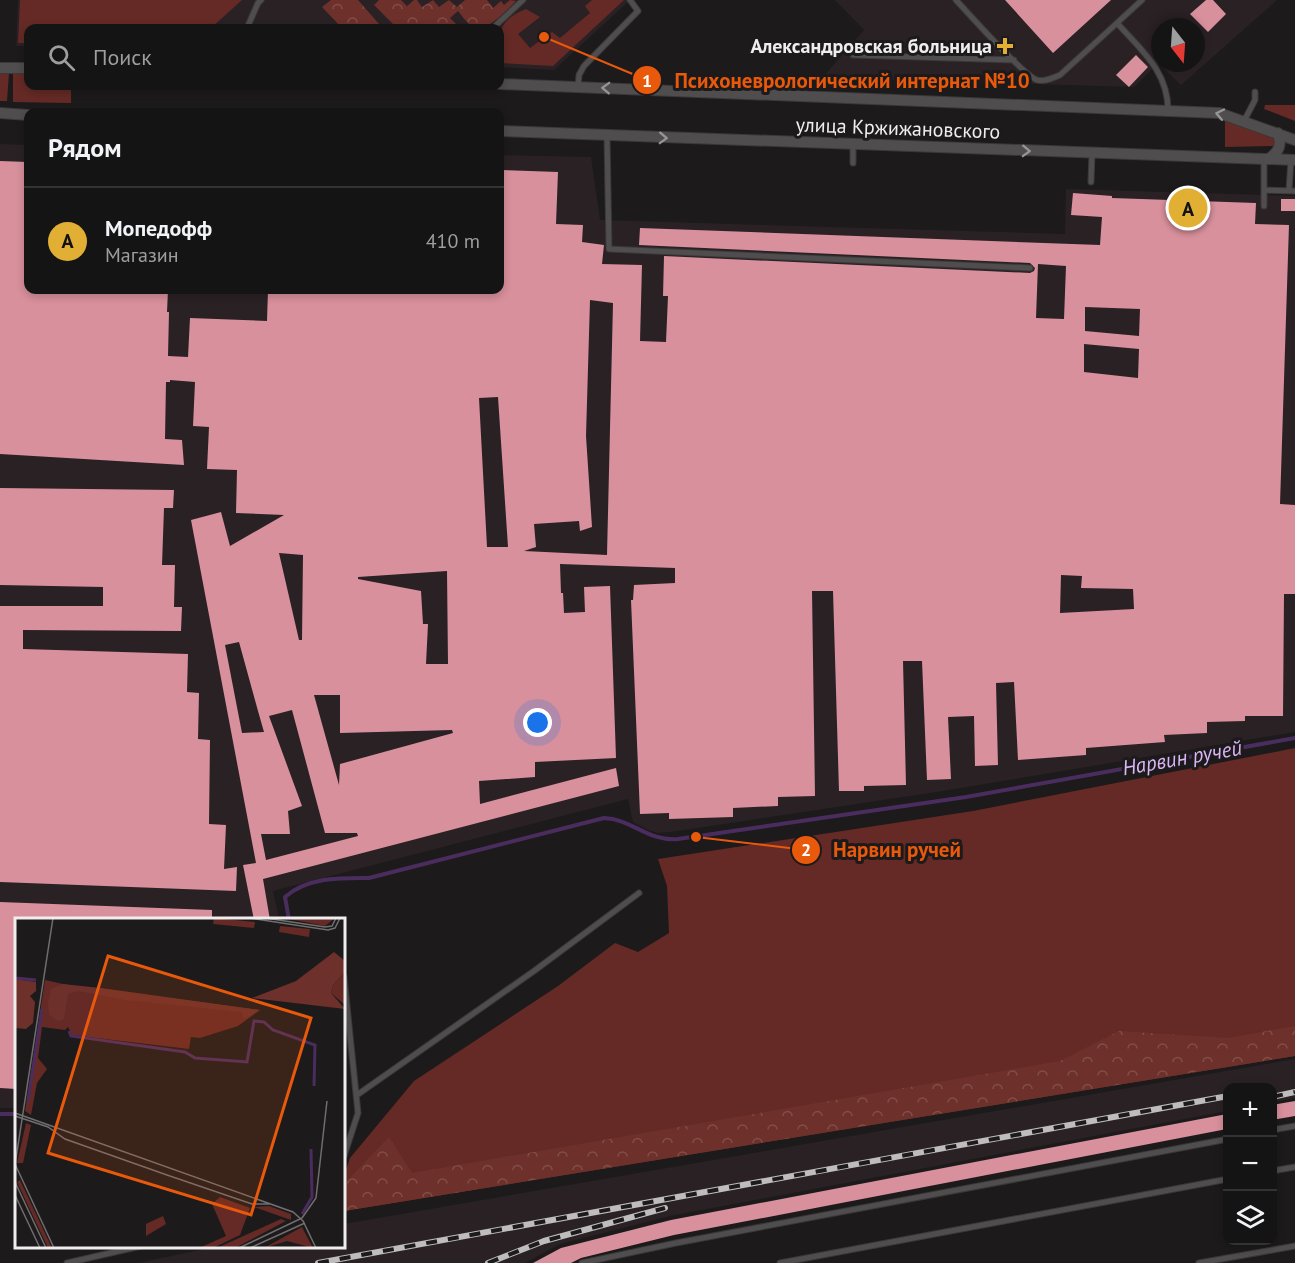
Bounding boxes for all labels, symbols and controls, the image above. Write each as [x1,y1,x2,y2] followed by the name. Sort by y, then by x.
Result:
[1151,18,1205,72] north arrow
[24,24,504,90] search box
[750,33,992,59] place label: Александровская больница
[996,37,1014,55] marker: Александровская больница
[45,41,78,74] icon: search
[93,43,152,71] text: Поиск
[632,61,1042,100] callout: Психоневрологический интернат №10
[674,67,1030,94] text: Психоневрологический интернат №10
[642,69,652,92] text: 1
[601,82,610,94] one-way arrow
[1215,108,1225,121] one-way arrow
[795,111,1001,145] street label: улица Кржижановского
[48,131,122,164] text: Рядом
[658,132,667,144] one-way arrow
[1021,144,1030,157] one-way arrow
[1168,186,1208,230] pin: A
[105,214,212,242] text: Мопедофф
[61,228,74,254] text: A
[426,228,480,254] text: 410 m
[105,242,179,268] text: Магазин
[523,708,552,737] your location
[1120,734,1244,781] water label: Нарвин ручей
[791,831,973,870] callout: Нарвин ручей
[833,836,961,863] text: Нарвин ручей
[801,838,811,861] text: 2
[15,918,345,1248] inset map
[1223,1083,1277,1245] map controls
[1223,1083,1277,1137] button: +
[1223,1137,1277,1191] button: −
[1223,1191,1277,1245] button: layers

